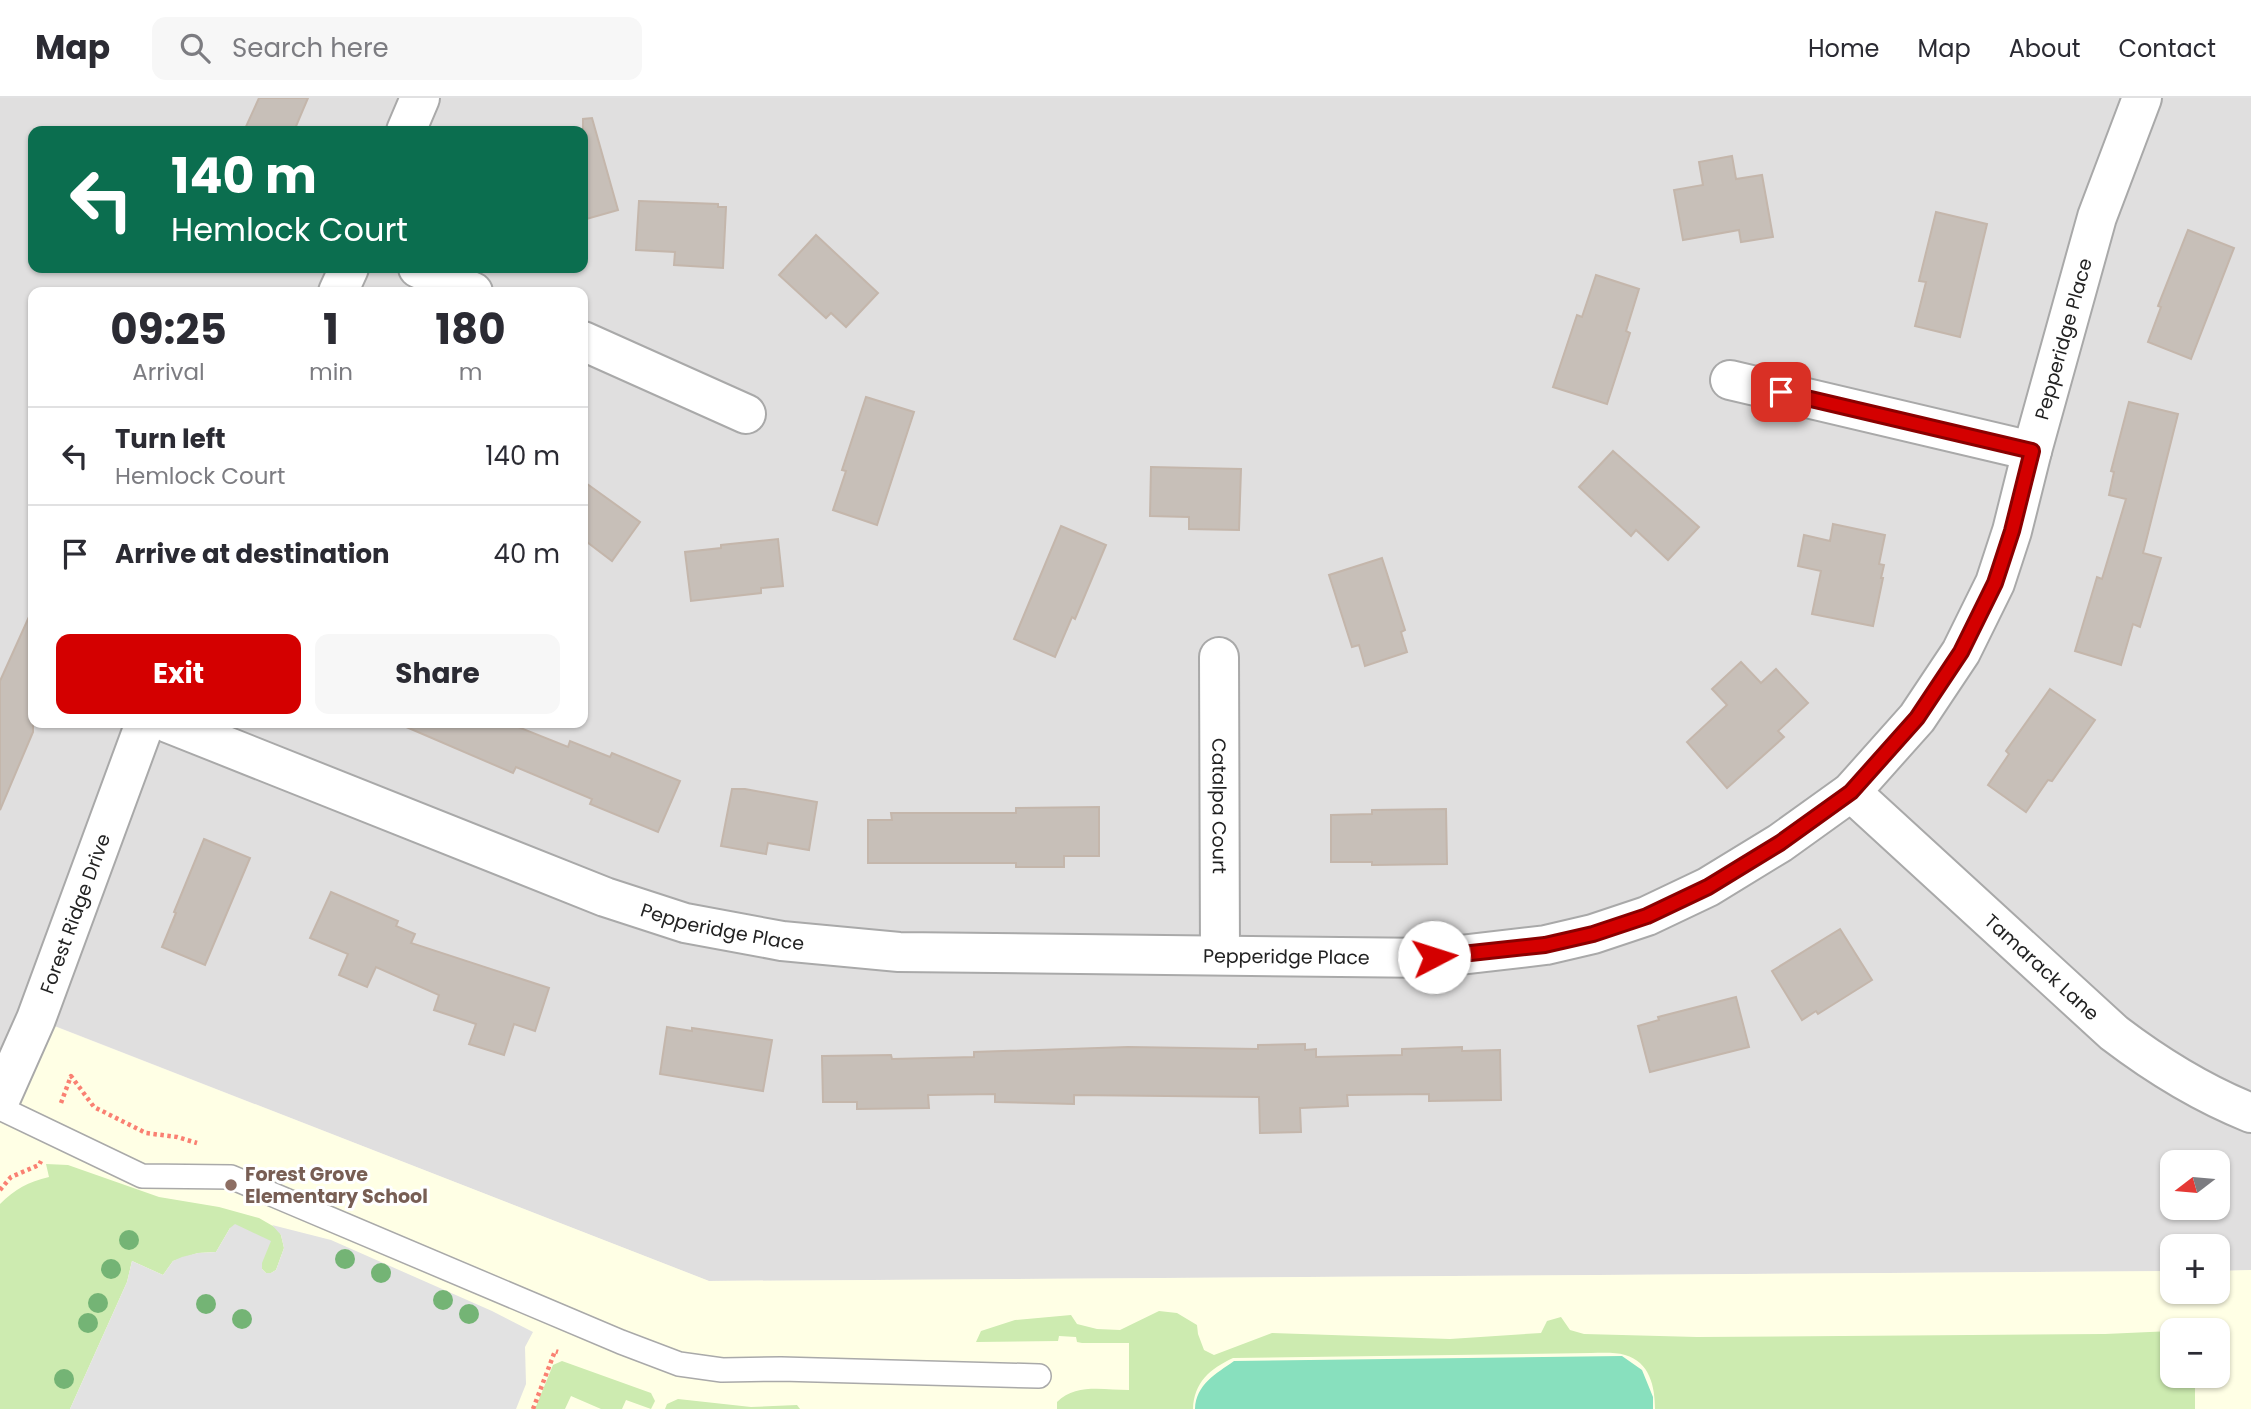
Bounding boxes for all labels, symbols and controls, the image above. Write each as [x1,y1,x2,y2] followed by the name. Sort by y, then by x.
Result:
[152,17,642,80] search box
[35,24,110,71] text: Map
[176,29,214,67] icon: search
[232,30,389,66] text: Search here
[1808,32,1880,65] text: Home
[1918,32,1971,65] text: Map
[2009,32,2080,65] text: About
[2118,32,2216,65] text: Contact
[171,142,317,210] text: 140 m
[56,154,147,245] icon: left
[171,207,408,252] text: Hemlock Court
[2028,255,2098,423] street label: Pepperidge Place
[110,300,227,359] text: 09:25
[323,300,339,359] text: 1
[435,300,506,359] text: 180
[132,356,205,388] text: Arrival
[309,356,353,388] text: min
[459,356,482,388] text: m
[1751,362,1811,422] pin
[1762,373,1800,411] icon: arrive
[115,421,226,457] text: Turn left
[56,437,94,475] icon: left
[485,438,560,474] text: 140 m
[115,460,285,492] text: Hemlock Court
[56,535,94,573] icon: arrive
[115,536,390,572] text: Arrive at destination
[494,536,560,572] text: 40 m
[56,634,301,714] button: Exit
[315,634,560,714] button: Share
[1206,738,1233,874] street label: Catalpa Court
[33,830,117,998] street label: Forest Ridge Drive
[637,896,805,957] street label: Pepperidge Place
[1979,907,2105,1027] street label: Tamarack Lane
[1397,920,1471,994] position arrow
[1203,942,1370,971] street label: Pepperidge Place
[2160,1150,2230,1220] north arrow
[2160,1150,2230,1388] map controls
[245,1161,428,1210] place label: Forest Grove Elementary School
[223,1177,239,1193] marker: Forest Grove Elementary School
[2160,1234,2230,1304] button: +
[2160,1318,2230,1388] button: −

